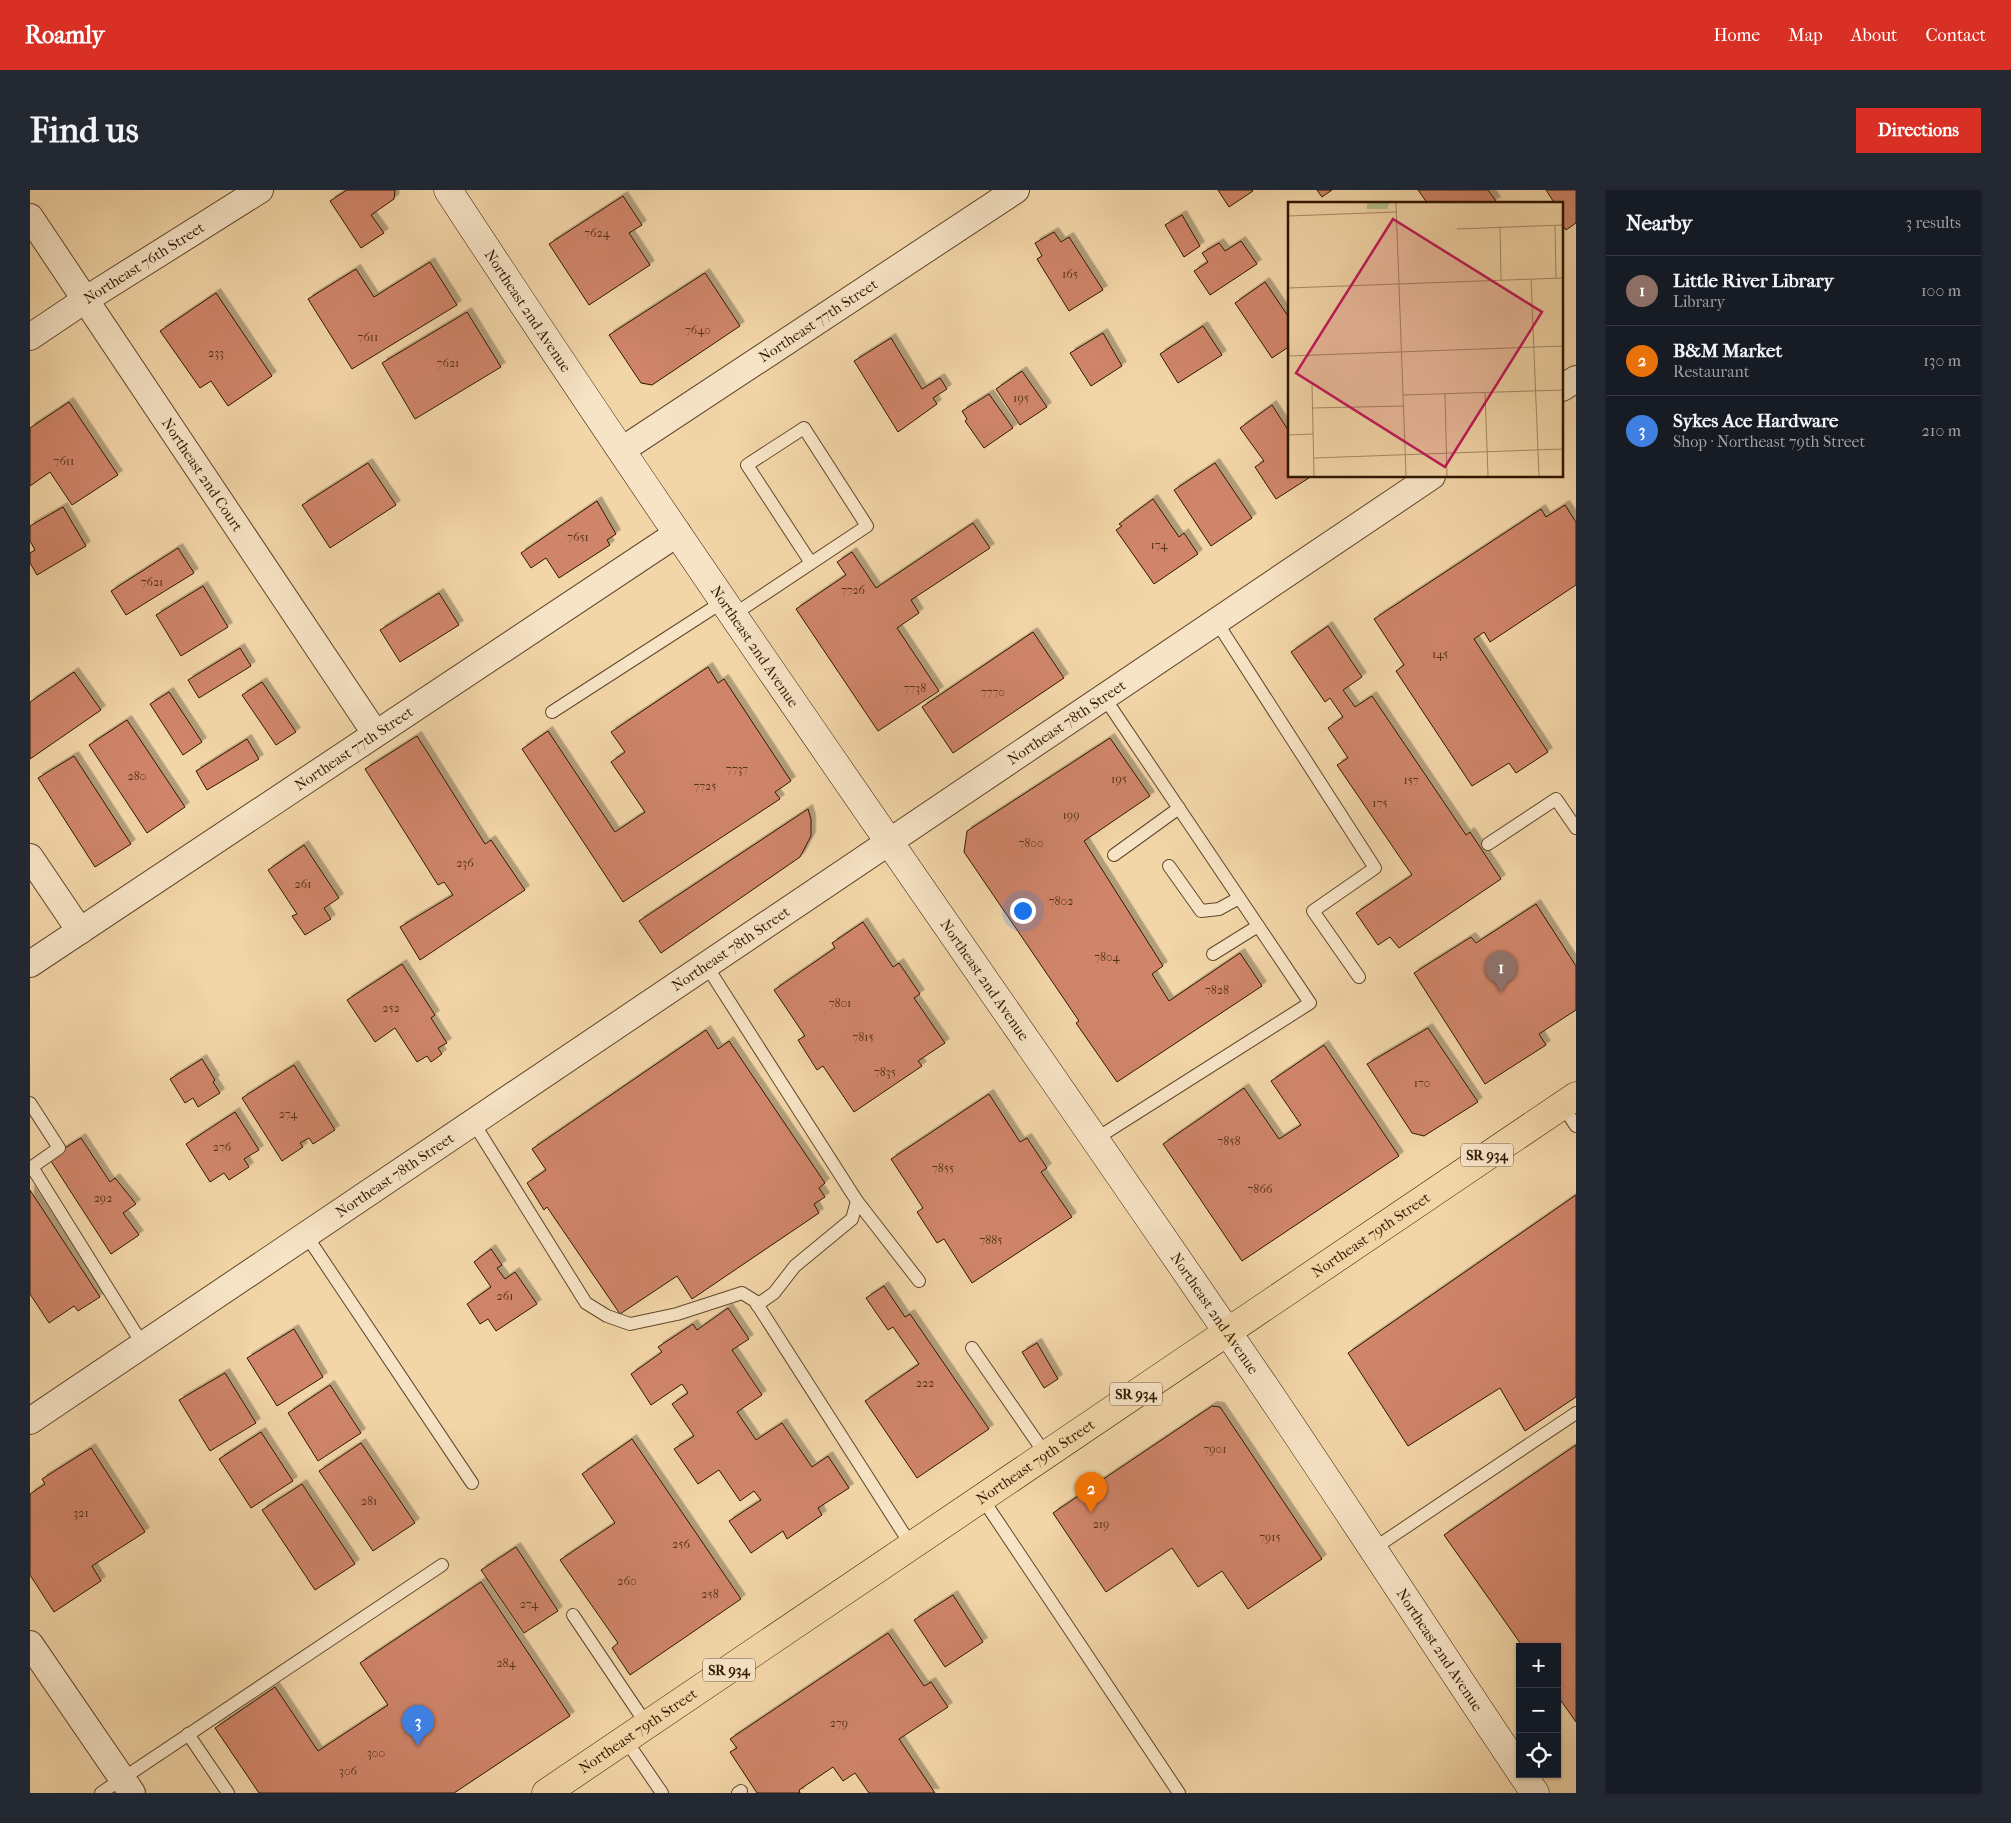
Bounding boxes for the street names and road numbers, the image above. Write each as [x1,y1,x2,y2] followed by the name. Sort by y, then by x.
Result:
[80,218,208,308] street label: Northeast 76th Street
[481,246,575,376] street label: Northeast 2nd Avenue
[755,275,881,366] street label: Northeast 77th Street
[158,414,247,536] street label: Northeast 2nd Court
[707,582,803,711] street label: Northeast 2nd Avenue
[1004,676,1130,769] street label: Northeast 78th Street
[291,702,417,794] street label: Northeast 77th Street
[668,902,794,995] street label: Northeast 78th Street
[936,916,1033,1045] street label: Northeast 2nd Avenue
[332,1128,458,1221] street label: Northeast 78th Street
[1461,1144,1513,1166] road number: SR 934
[1308,1188,1434,1281] street label: Northeast 79th Street
[1167,1249,1263,1378] street label: Northeast 2nd Avenue
[1110,1382,1162,1406] road number: SR 934
[973,1415,1099,1508] street label: Northeast 79th Street
[1393,1585,1487,1715] street label: Northeast 2nd Avenue
[703,1658,755,1682] road number: SR 934
[575,1684,701,1777] street label: Northeast 79th Street

